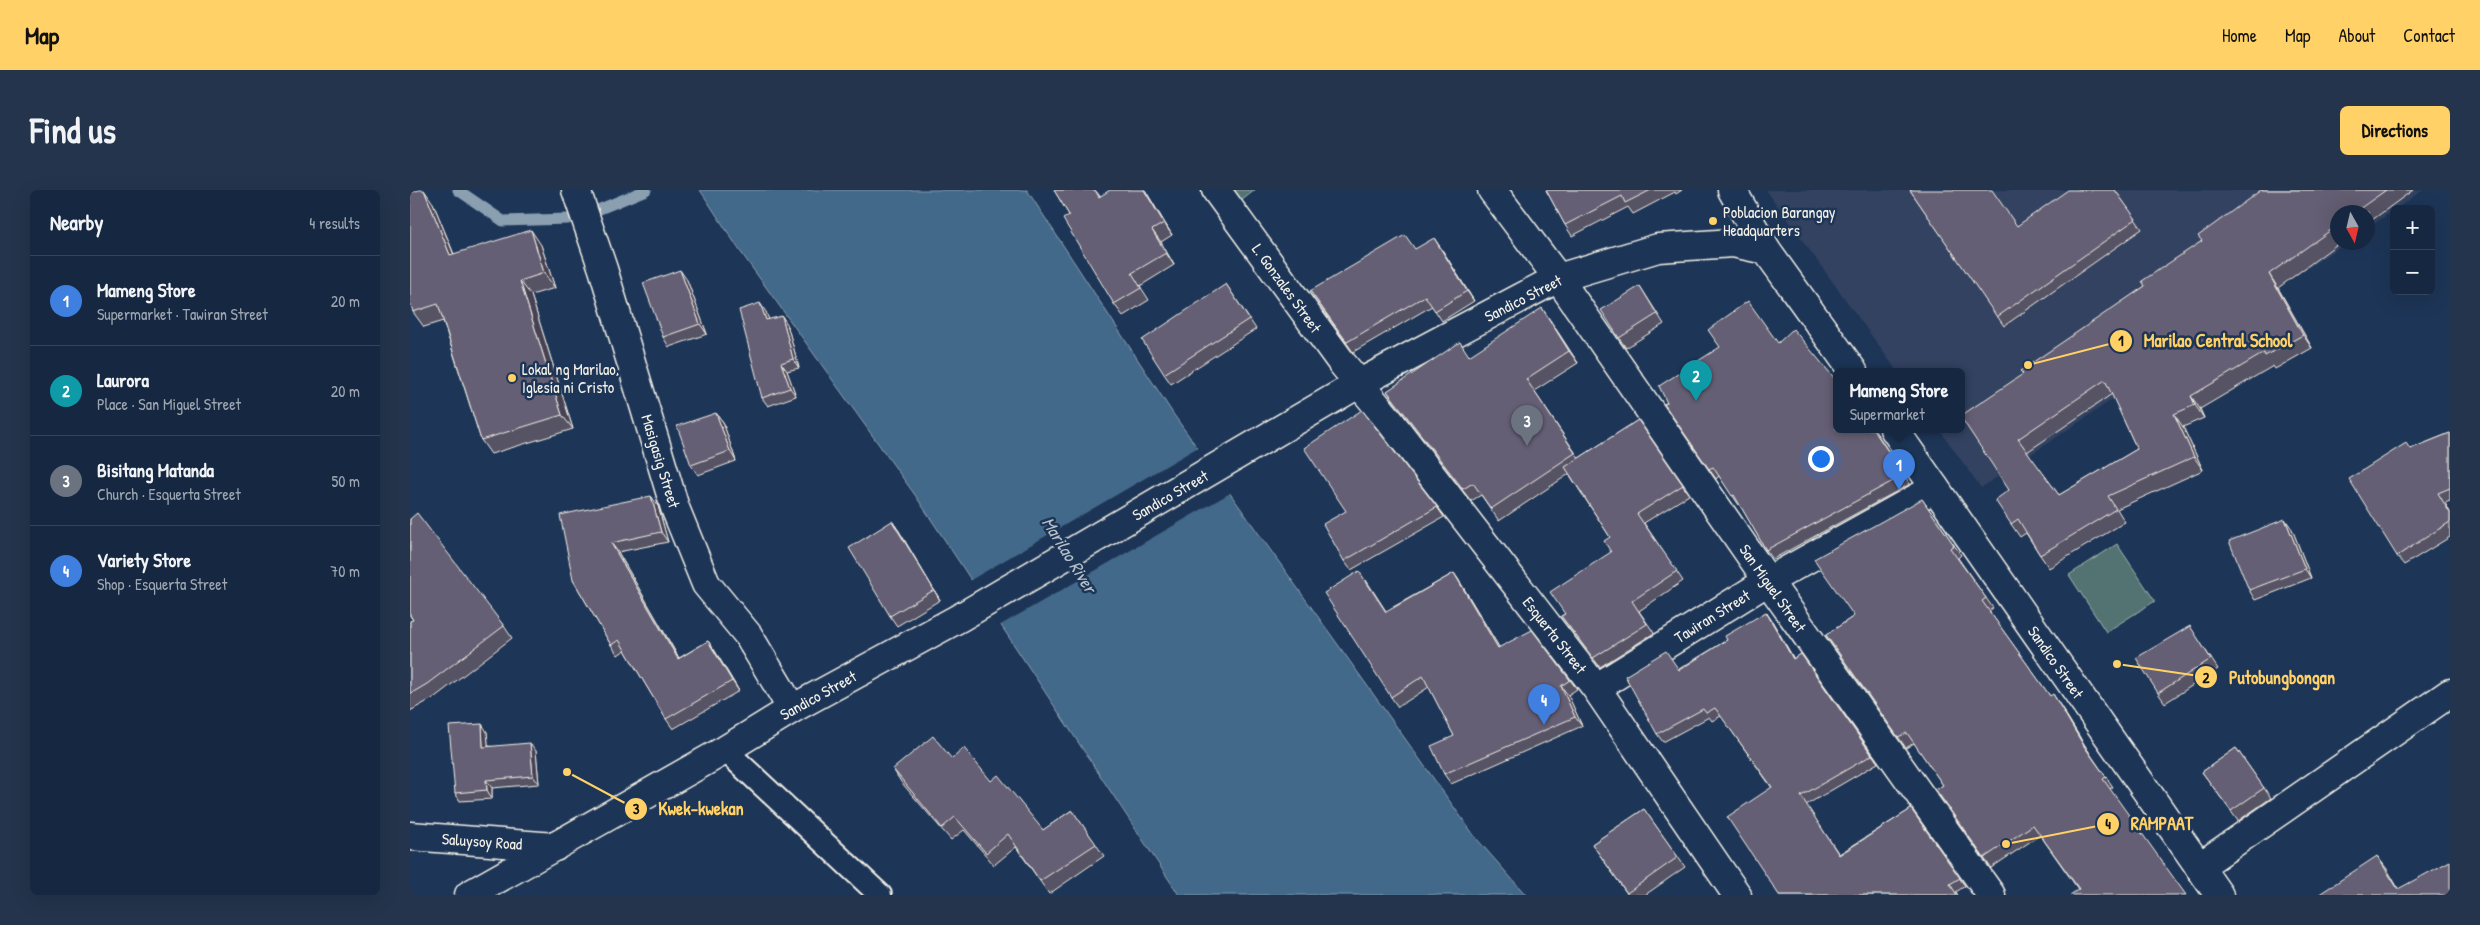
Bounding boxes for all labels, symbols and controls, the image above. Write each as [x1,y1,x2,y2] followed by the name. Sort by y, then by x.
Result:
[25,19,59,51] text: Map
[2222,23,2257,48] text: Home
[2285,23,2310,48] text: Map
[2338,23,2375,48] text: About
[2403,23,2455,48] text: Contact
[2340,106,2450,155] button: Directions
[30,107,116,154] text: Find us
[1723,201,1836,241] place label: Poblacion Barangay Headquarters
[2330,205,2375,250] north arrow
[2390,205,2435,295] map controls
[2390,205,2435,250] button: +
[50,208,103,237] text: Nearby
[309,212,360,234] text: 4 results
[1707,215,1719,227] marker: Poblacion Barangay Headquarters
[1247,239,1327,337] street label: L. Gonzales Street
[2390,250,2435,295] button: −
[1480,269,1566,327] street label: Sandico Street
[97,277,195,303] text: Mameng Store
[63,290,69,312] text: 1
[331,290,360,312] text: 20 m
[97,303,268,325] text: Supermarket · Tawiran Street
[2109,324,2302,357] callout: Marilao Central School
[2144,328,2293,353] text: Marilao Central School
[2118,330,2124,351] text: 1
[522,358,619,398] place label: Lokal ng Marilao, Iglesia ni Cristo
[1680,360,1712,401] pin: 2
[97,367,149,393] text: Laurora
[1833,368,1965,433] popup
[506,372,518,384] marker: Lokal ng Marilao, Iglesia ni Cristo
[1850,377,1948,403] text: Mameng Store
[62,380,70,402] text: 2
[331,380,360,402] text: 20 m
[97,393,241,415] text: Place · San Miguel Street
[1850,403,1925,425] text: Supermarket
[1511,405,1543,446] pin: 3
[636,412,686,511] street label: Masigasig Street
[1808,446,1834,472] your location
[1883,449,1915,490] pin: 1
[97,457,214,483] text: Bisitang Matanda
[1128,464,1212,526] street label: Sandico Street
[62,470,70,492] text: 3
[332,470,360,492] text: 50 m
[97,483,241,505] text: Church · Esquerta Street
[1036,512,1104,599] water label: Marilao River
[1735,540,1812,637] street label: San Miguel Street
[97,547,191,573] text: Variety Store
[63,560,69,582] text: 4
[330,560,360,582] text: 70 m
[97,573,227,595] text: Shop · Esquerta Street
[1670,584,1754,648] street label: Tawiran Street
[1518,592,1592,679] street label: Esquerta Street
[2023,621,2089,703] street label: Sandico Street
[2194,661,2345,694] callout: Putobungbongan
[776,665,861,725] street label: Sandico Street
[2229,665,2335,691] text: Putobungbongan
[2202,667,2210,688] text: 2
[1528,684,1560,725] pin: 4
[623,792,753,825] callout: Kwek-kwekan
[658,796,744,821] text: Kwek-kwekan
[633,798,640,819] text: 3
[2096,807,2203,840] callout: RAMPAAT
[2131,811,2194,836] text: RAMPAAT
[2105,813,2111,834] text: 4
[441,827,523,855] street label: Saluysoy Road

